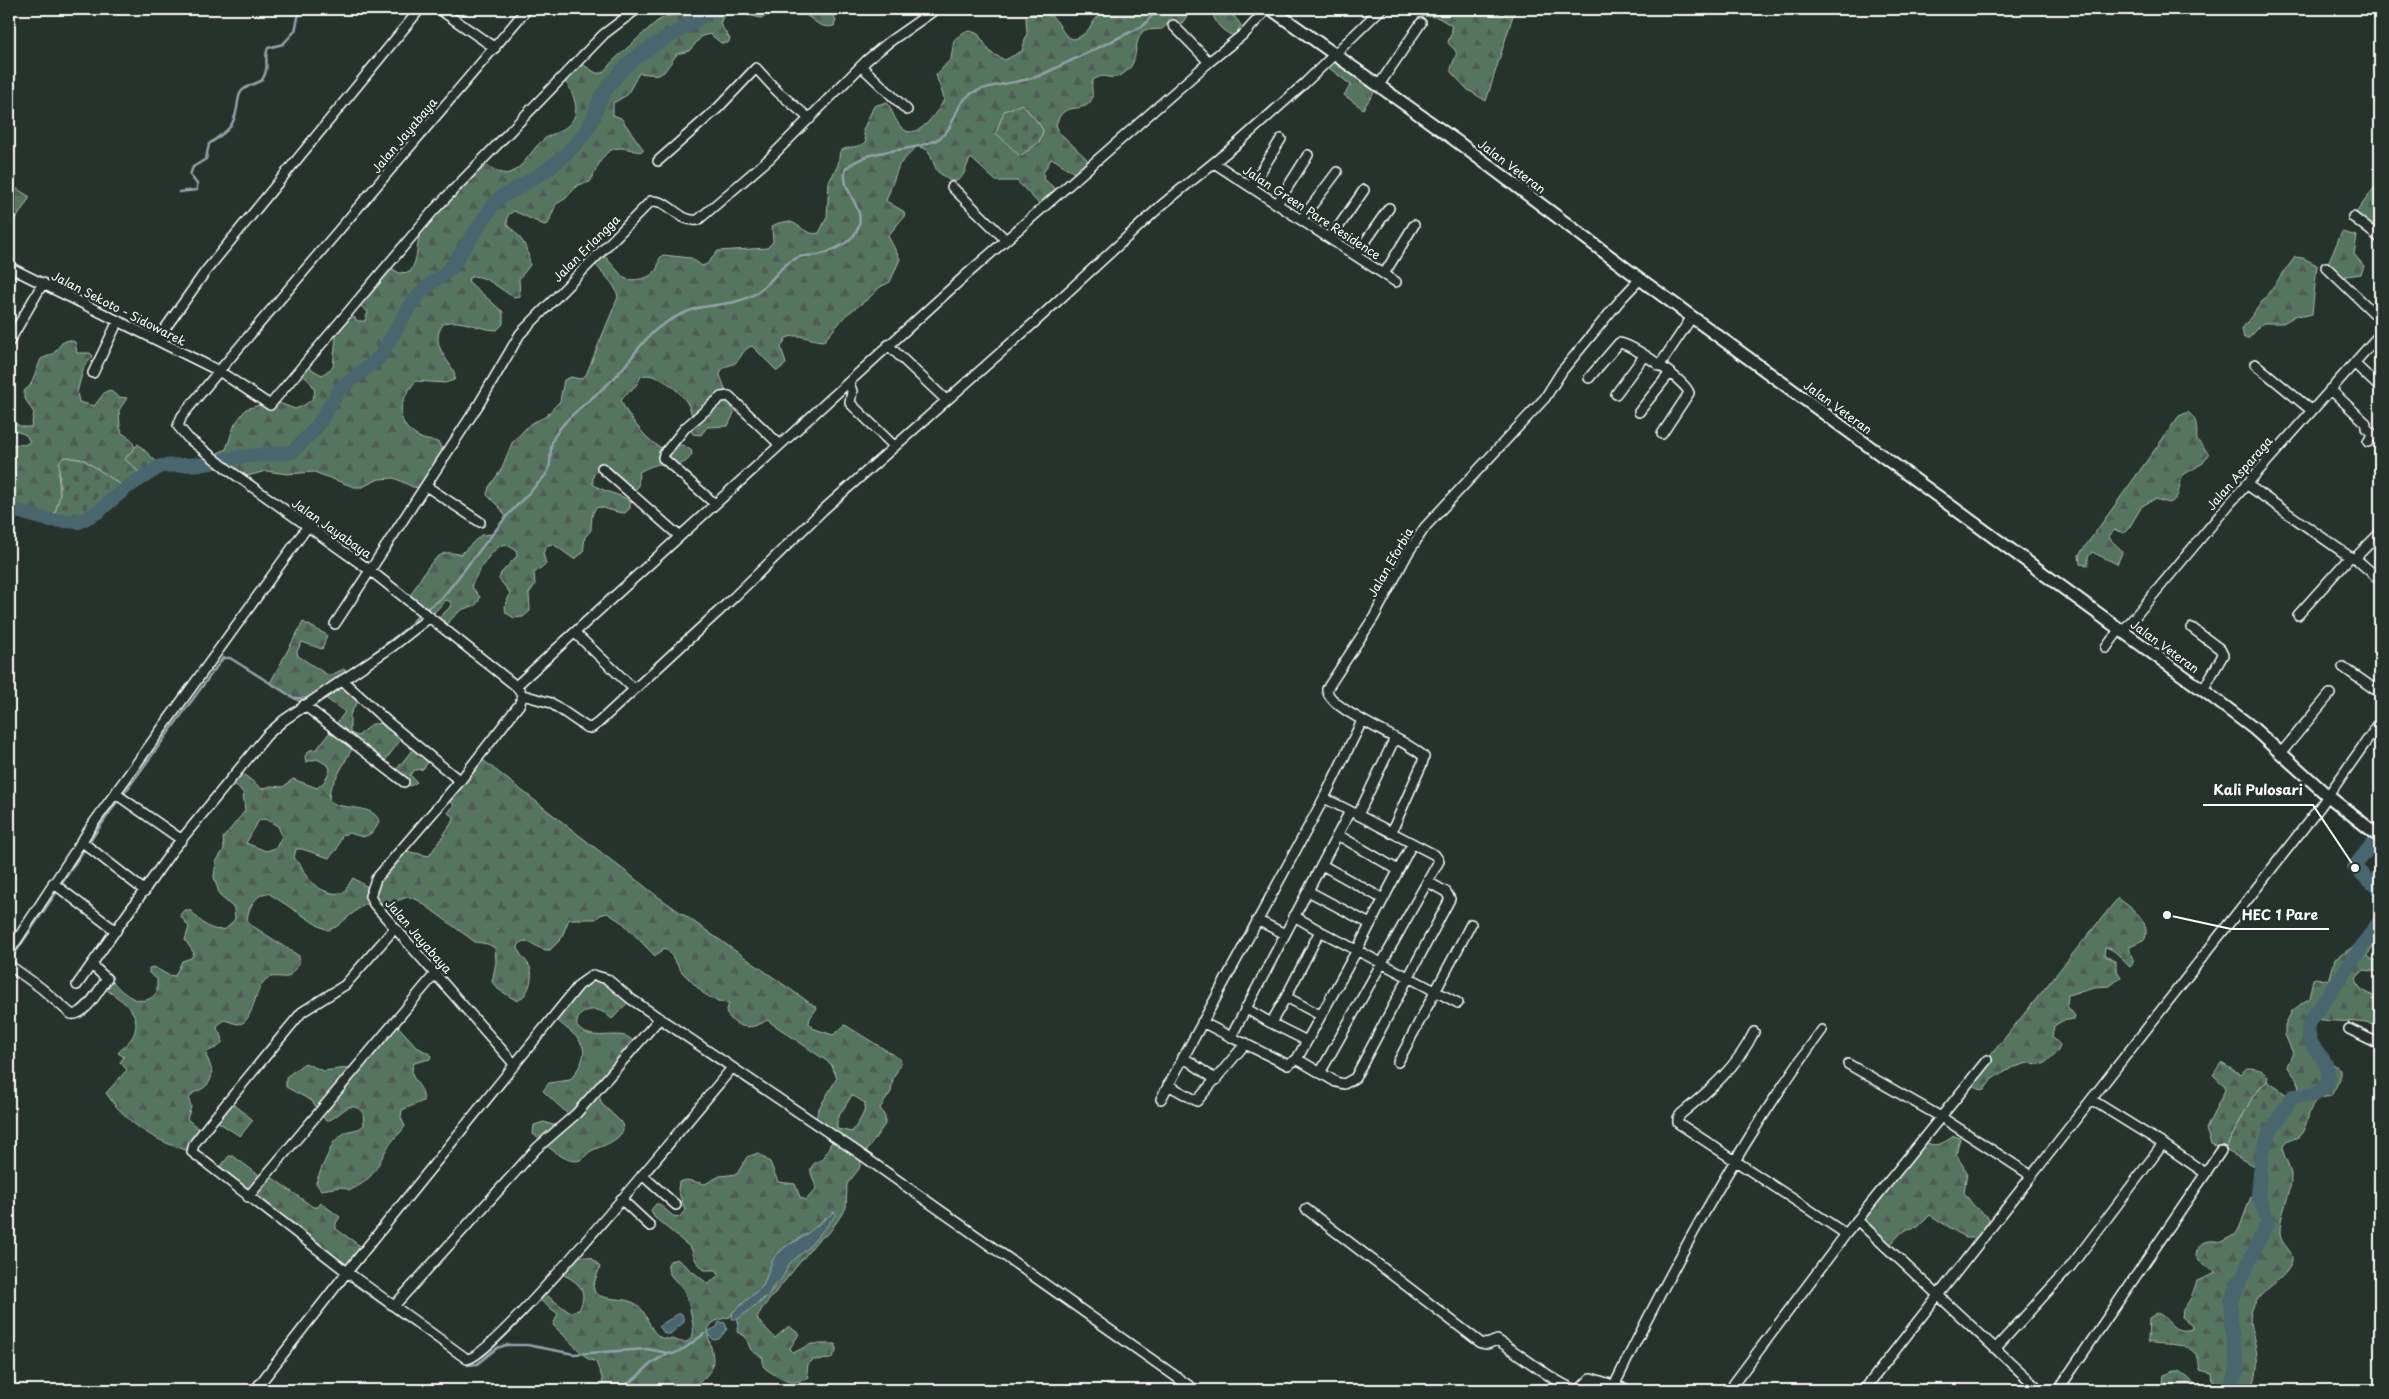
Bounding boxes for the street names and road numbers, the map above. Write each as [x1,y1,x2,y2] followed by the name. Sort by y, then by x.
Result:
[367,93,441,177] street label: Jalan Jayabaya
[1474,134,1550,198] street label: Jalan Veteran
[1240,161,1385,264] street label: Jalan Green Pare Residence
[548,210,624,286] street label: Jalan Erlangga
[49,266,189,350] street label: Jalan Sekoto - Sidowarek
[1800,376,1876,438] street label: Jalan Veteran
[2202,432,2276,514] street label: Jalan Asparaga
[288,494,376,562] street label: Jalan Jayabaya
[1363,523,1417,600] street label: Jalan Eforbia
[2127,615,2203,677] street label: Jalan Veteran
[381,895,457,978] street label: Jalan Jayabaya

